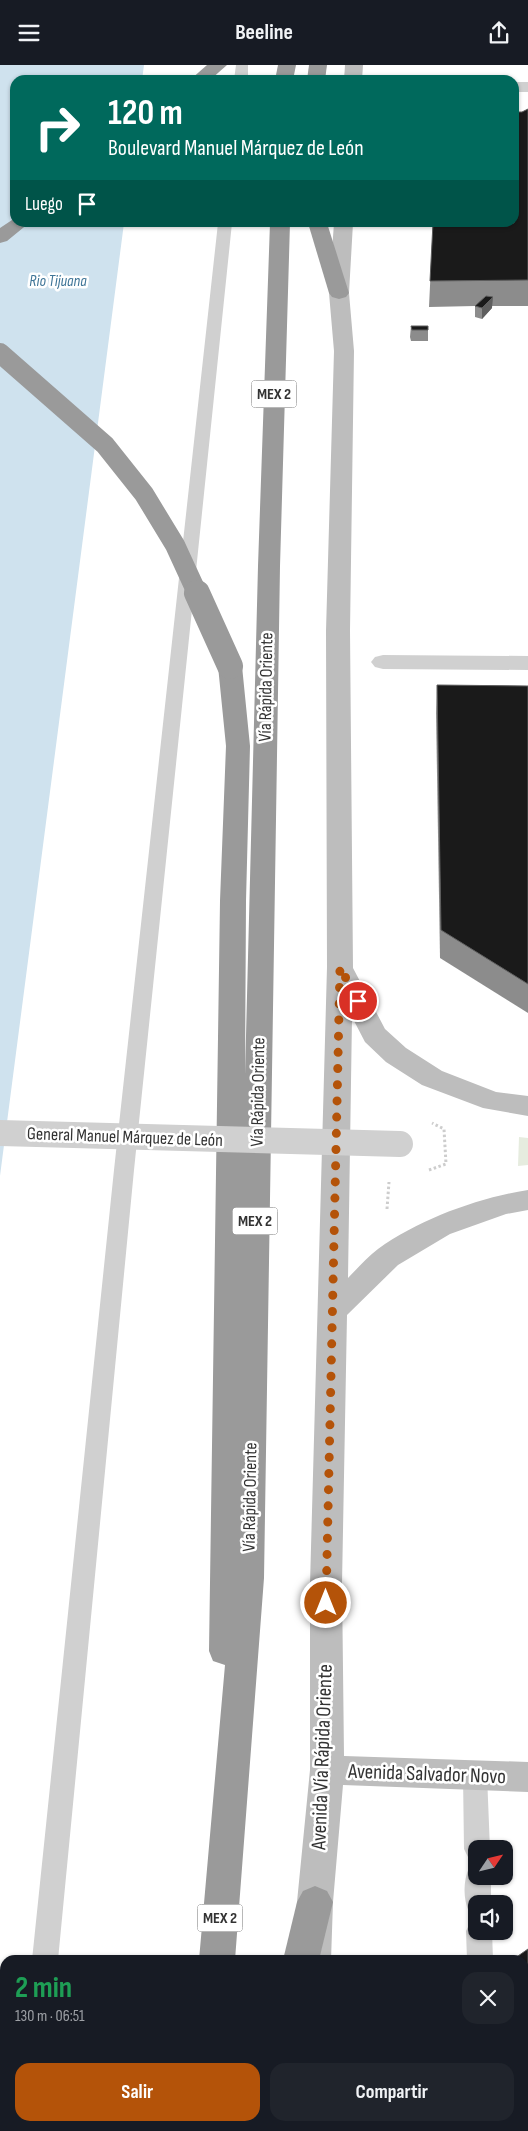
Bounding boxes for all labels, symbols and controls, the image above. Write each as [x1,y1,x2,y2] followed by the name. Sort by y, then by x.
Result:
[15,19,43,47] icon: menu
[235,19,293,46] text: Beeline
[485,19,513,47] icon: share
[108,92,183,135] text: 120 m
[25,95,90,160] icon: right
[108,135,364,162] text: Boulevard Manuel Márquez de León
[73,190,101,218] icon: arrive
[25,193,63,216] text: Luego
[29,272,87,291] water label: Rio Tijuana
[252,381,296,407] road number: MEX 2
[255,632,277,742] street label: Vía Rápida Oriente
[337,980,379,1022] pin
[344,987,372,1015] icon: arrive
[247,1037,269,1147] street label: Vía Rápida Oriente
[27,1123,223,1151] street label: General Manuel Márquez de León
[232,1207,278,1235] road number: MEX 2
[239,1442,261,1552] street label: Vía Rápida Oriente
[299,1576,351,1628] position arrow
[306,1664,338,1851] street label: Avenida Vía Rápida Oriente
[347,1759,506,1789] street label: Avenida Salvador Novo
[468,1840,512,1885] north arrow
[468,1840,513,1940] map controls
[468,1895,513,1940] button: sound
[198,1905,242,1931] road number: MEX 2
[15,1970,72,2006] text: 2 min
[462,1972,514,2024] button: close
[15,2007,85,2026] text: 130 m · 06:51
[15,2063,260,2121] button: Salir
[270,2063,514,2121] button: Compartir

